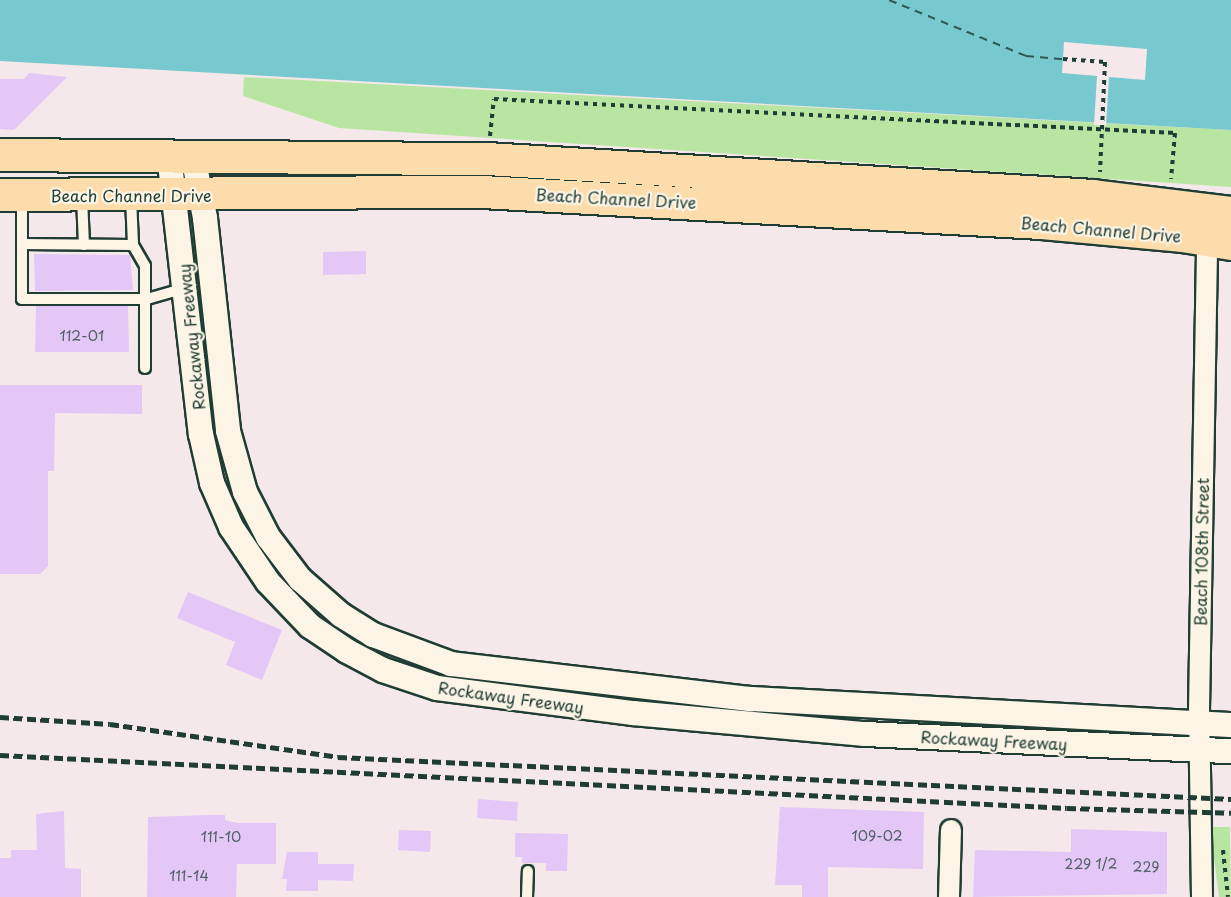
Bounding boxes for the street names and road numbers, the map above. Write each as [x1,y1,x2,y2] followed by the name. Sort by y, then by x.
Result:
[535,184,697,212] street label: Beach Channel Drive
[50,185,212,205] street label: Beach Channel Drive
[1020,212,1182,246] street label: Beach Channel Drive
[174,262,208,412] street label: Rockaway Freeway
[1190,477,1212,627] street label: Beach 108th Street
[436,677,586,717] street label: Rockaway Freeway
[920,727,1068,753] street label: Rockaway Freeway

